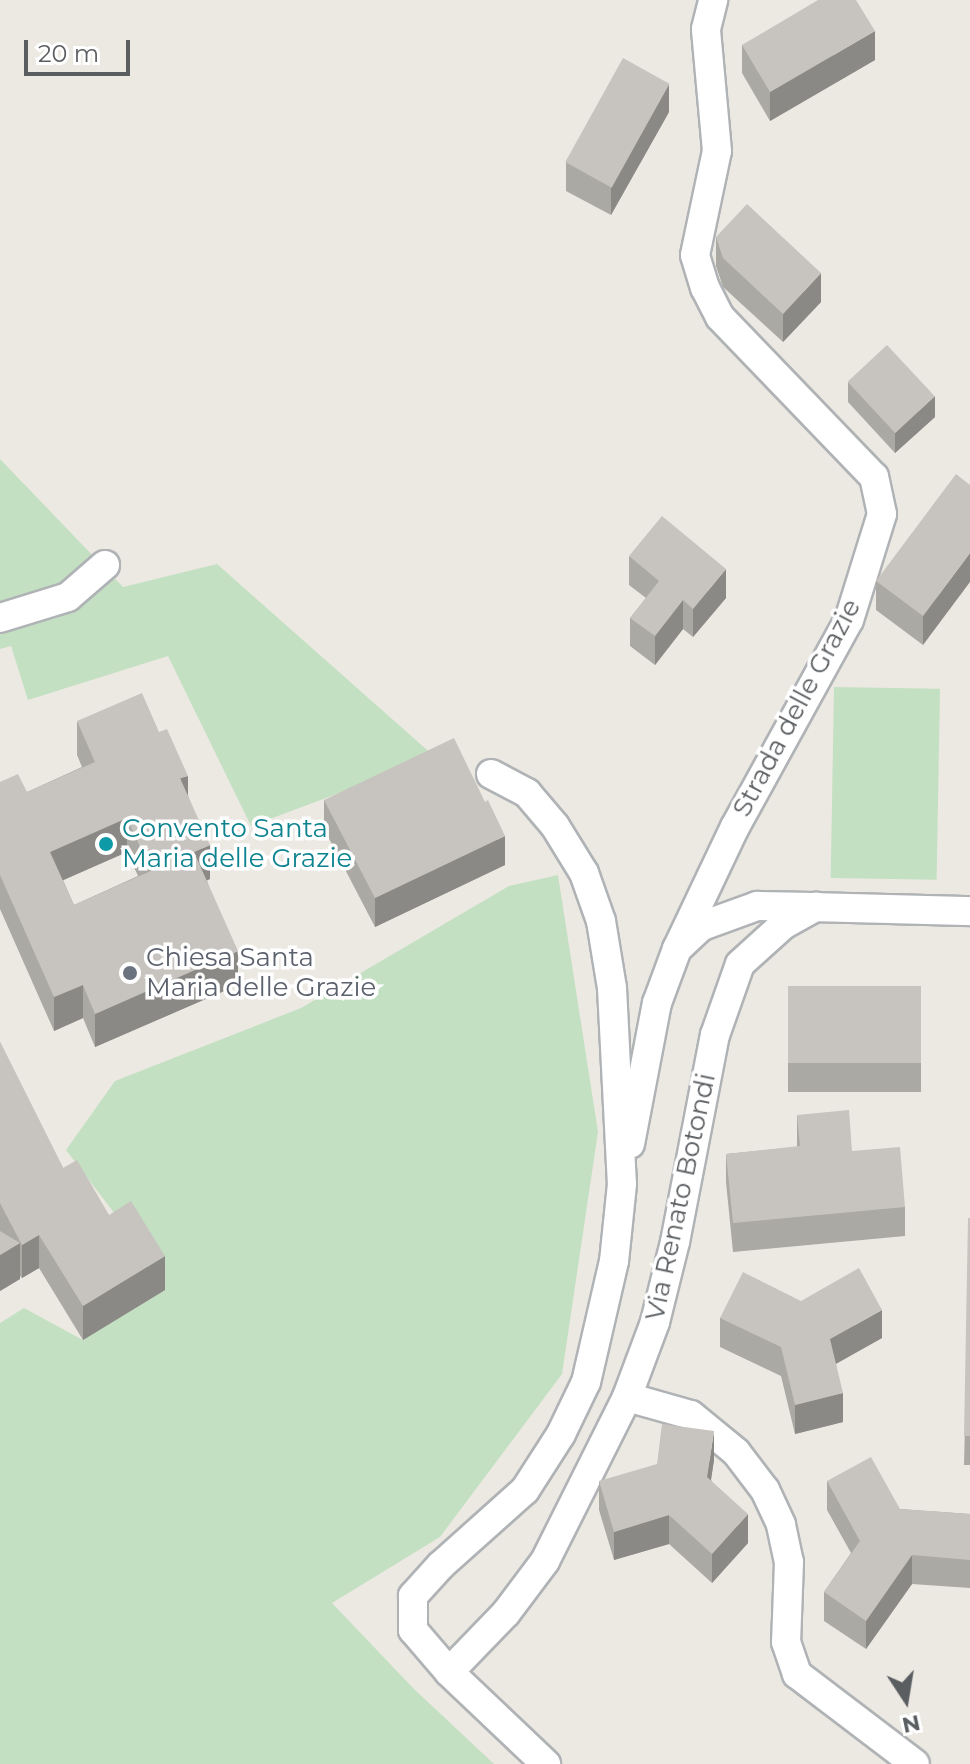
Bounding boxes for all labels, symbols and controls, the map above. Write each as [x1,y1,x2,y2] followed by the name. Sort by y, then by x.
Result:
[28,24,134,74] scale bar
[38,39,99,68] text: 20 m
[726,594,868,822] street label: Strada delle Grazie
[122,813,352,874] place label: Convento Santa Maria delle Grazie
[97,835,115,853] marker: Convento Santa Maria delle Grazie
[146,942,376,1004] place label: Chiesa Santa Maria delle Grazie
[121,964,139,982] marker: Chiesa Santa Maria delle Grazie
[640,1071,722,1323] street label: Via Renato Botondi
[866,1660,946,1740] north arrow
[900,1709,923,1739] text: N

